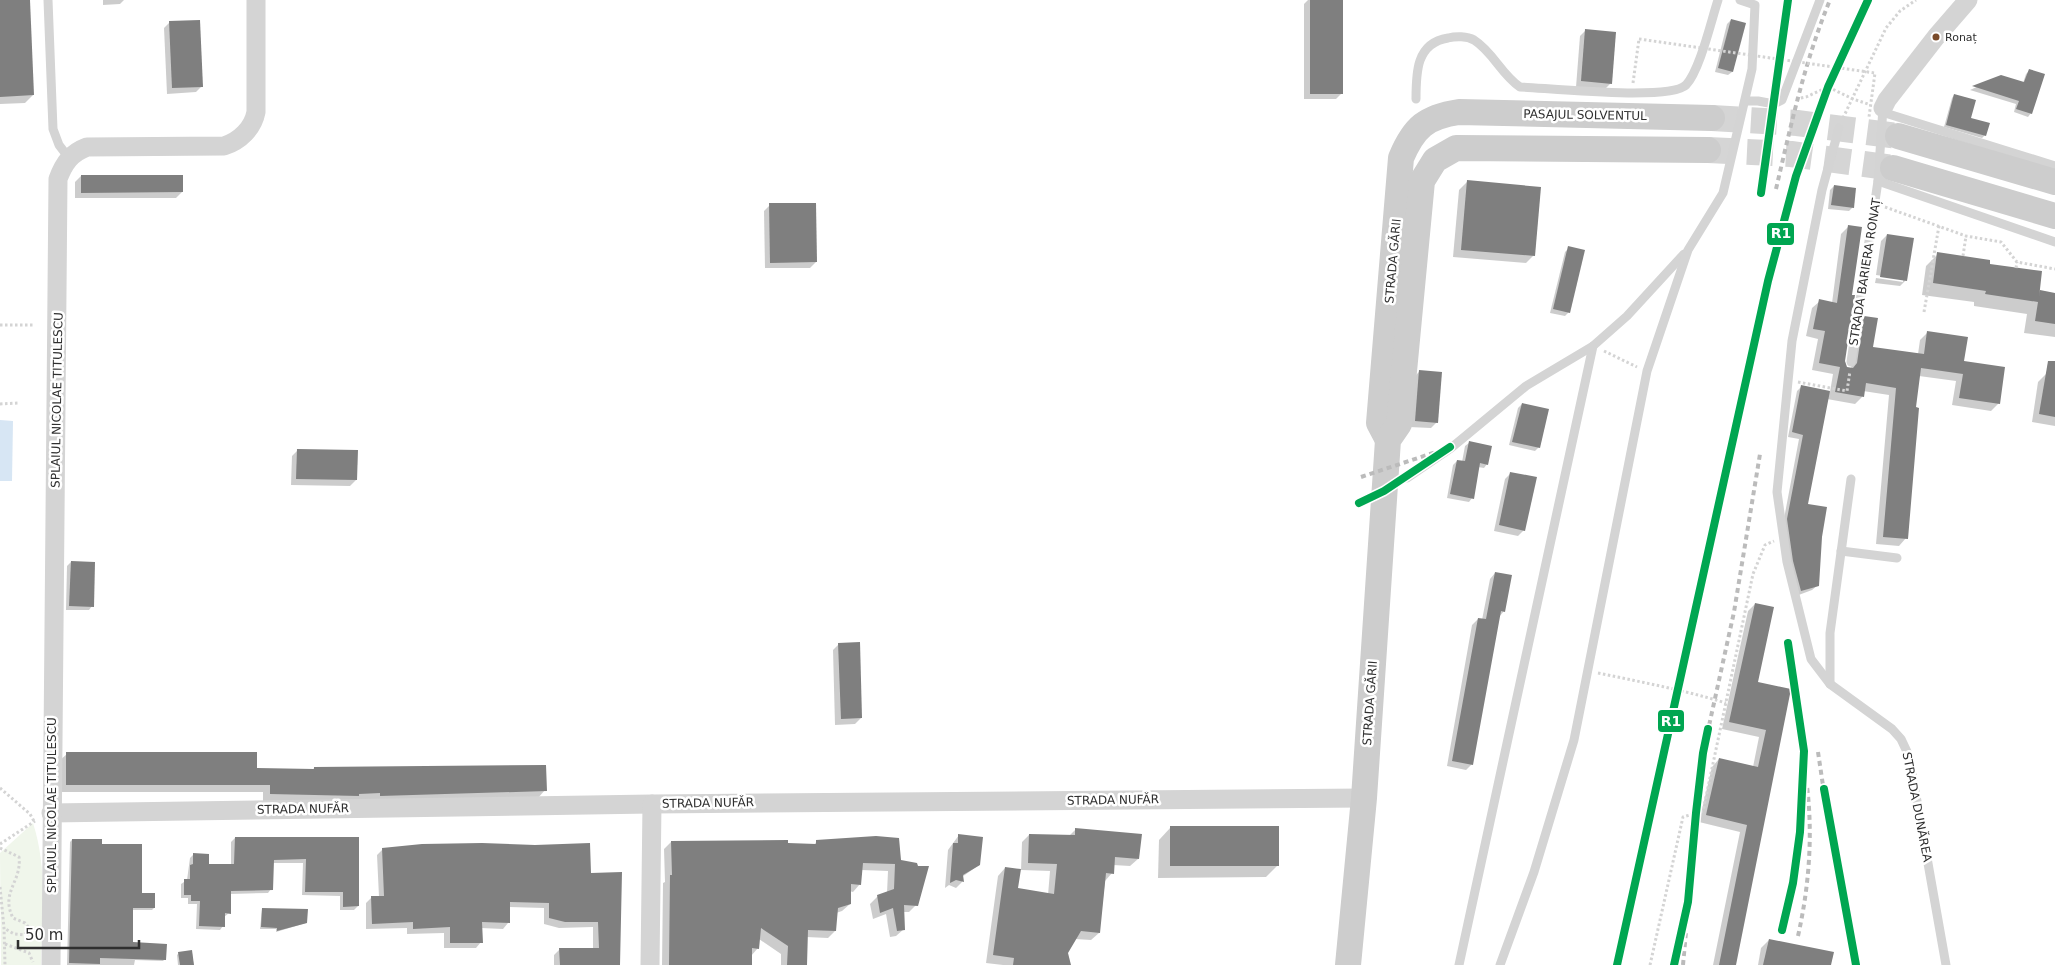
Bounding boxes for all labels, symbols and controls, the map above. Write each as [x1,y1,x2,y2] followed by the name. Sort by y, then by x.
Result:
[1945,31,1978,44] place label: Ronaț
[1931,32,1941,42] marker: Ronaț
[1523,107,1647,123] street label: PASAJUL SOLVENTUL
[1846,197,1884,347] street label: STRADA BARIERA RONAȚ
[1381,218,1404,304] street label: STRADA GĂRII
[1766,222,1795,246] line badge: R1
[1771,225,1791,241] text: R1
[48,312,66,488] street label: SPLAIUL NICOLAE TITULESCU
[1359,660,1380,746] street label: STRADA GĂRII
[1657,709,1685,733] line badge: R1
[1661,713,1681,729] text: R1
[45,717,59,893] street label: SPLAIUL NICOLAE TITULESCU
[1899,751,1936,864] street label: STRADA DUNĂREA
[1067,791,1159,808] street label: STRADA NUFĂR
[662,794,754,811] street label: STRADA NUFĂR
[257,800,349,817] street label: STRADA NUFĂR
[18,918,139,950] scale bar
[25,926,63,944] text: 50 m

